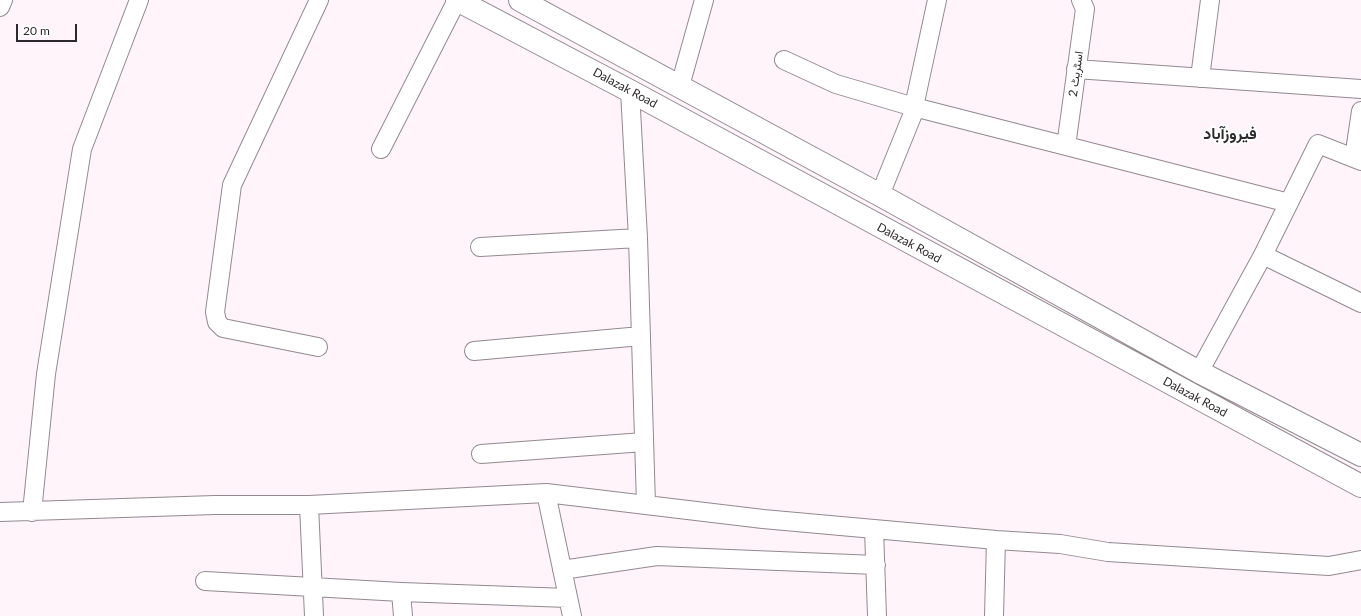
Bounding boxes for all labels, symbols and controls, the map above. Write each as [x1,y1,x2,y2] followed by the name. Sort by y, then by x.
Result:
[18,16,79,42] scale bar
[23,23,50,38] text: 20 m
[1066,50,1086,98] street label: اسٹریٹ 2
[590,65,660,111] street label: Dalazak Road
[1203,124,1257,144] district label: فیروزآباد
[874,220,944,266] street label: Dalazak Road
[1160,374,1230,420] street label: Dalazak Road

